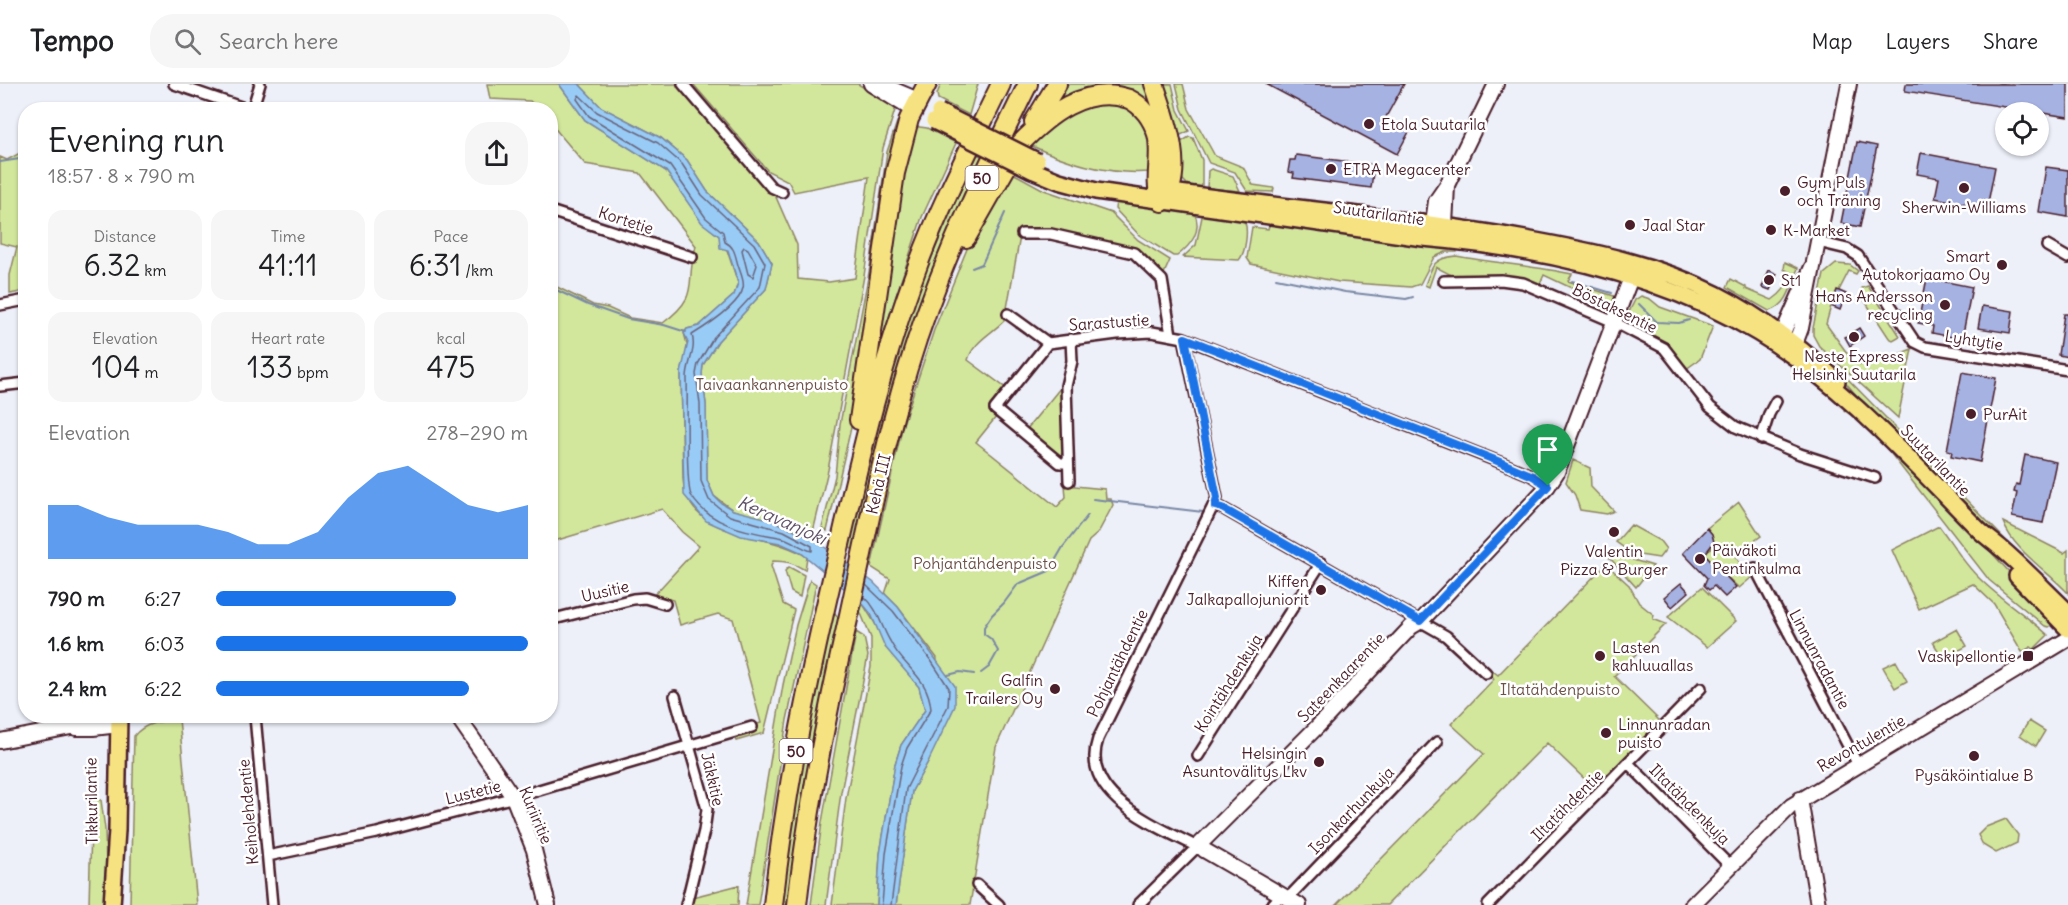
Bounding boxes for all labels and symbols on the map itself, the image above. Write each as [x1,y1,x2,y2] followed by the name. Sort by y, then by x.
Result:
[1381,114,1486,134] place label: Etola Suutarila
[1362,117,1376,131] marker: Etola Suutarila
[1343,159,1471,179] place label: ETRA Megacenter
[1324,162,1338,176] marker: ETRA Megacenter
[966,166,998,190] road number: 50
[1797,172,1881,210] place label: Gym Puls och Träning
[1957,181,1971,195] marker: Sherwin-Williams
[1778,184,1792,198] marker: Gym Puls och Träning
[1332,197,1426,229] street label: Suutarilantie
[1902,197,2026,217] place label: Sherwin-Williams
[596,202,656,238] street label: Kortetie
[1642,215,1706,235] place label: Jaal Star
[1623,218,1637,232] marker: Jaal Star
[1783,220,1851,240] place label: K-Market
[1764,223,1778,237] marker: K-Market
[1862,246,1991,284] place label: Smart Autokorjaamo Oy
[1995,258,2009,272] marker: Smart Autokorjaamo Oy
[1781,270,1801,290] place label: St1
[1762,273,1776,287] marker: St1
[1569,279,1661,337] street label: Böstaksentie
[1815,286,1933,324] place label: Hans Andersson recycling
[1938,298,1952,312] marker: Hans Andersson recycling
[1068,309,1150,335] street label: Sarastustie
[1943,326,2005,354] street label: Lyhtytie
[1847,330,1861,344] marker: Neste Express Helsinki Suutarila
[1792,346,1916,384] place label: Neste Express Helsinki Suutarila
[696,374,848,394] park label: Taivaankannenpuisto
[1983,404,2028,424] place label: PurAit
[1964,407,1978,421] marker: PurAit
[1897,420,1975,500] street label: Suutarilantie
[1522,424,1573,486] pin
[861,452,895,516] street label: Kehä III
[734,490,832,551] water label: Keravanjoki
[1607,525,1621,539] marker: Valentin Pizza & Burger
[1712,540,1801,578] place label: Päiväkoti Pentinkulma
[1560,541,1668,579] place label: Valentin Pizza & Burger
[1693,552,1707,566] marker: Päiväkoti Pentinkulma
[913,553,1057,573] park label: Pohjantähdenpuisto
[1186,571,1310,609] place label: Kiffen Jalkapallojuniorit
[579,576,631,606] street label: Uusitie
[1314,583,1328,597] marker: Kiffen Jalkapallojuniorit
[1082,606,1152,720] street label: Pohjantähdentie
[1785,606,1855,712] street label: Linnunradantie
[1293,628,1389,726] street label: Sateenkaarentie
[1190,630,1266,736] street label: Kointähdenkuja
[1612,637,1693,675] place label: Lasten kahluuallas
[1918,646,2016,666] place label: Vaskipellontie
[1593,649,1607,663] marker: Lasten kahluuallas
[2021,649,2035,663] marker: Vaskipellontie
[965,670,1043,708] place label: Galfin Trailers Oy
[1500,679,1620,699] park label: Iltatähdenpuisto
[1048,682,1062,696] marker: Galfin Trailers Oy
[1814,710,1908,776] street label: Revontulentie
[1618,714,1711,752] place label: Linnunradan puisto
[1599,726,1613,740] marker: Linnunradan puisto
[780,739,812,763] road number: 50
[1182,743,1307,781] place label: Helsingin Asuntovälitys Lkv
[1967,749,1981,763] marker: Pysäköintialue B
[697,750,729,808] street label: Jäkkitie
[1312,755,1326,769] marker: Helsingin Asuntovälitys Lkv
[80,757,102,845] street label: Tikkurilantie
[233,758,263,866] street label: Keiholehdentie
[1645,759,1735,849] street label: Iltatähdenkuja
[1304,762,1398,858] street label: Isonkarhunkuja
[1527,765,1607,845] street label: Iltatähdentie
[1915,765,2033,785] place label: Pysäköintialue B
[443,775,503,809] street label: Lustetie
[515,783,557,847] street label: Kuriiritie

